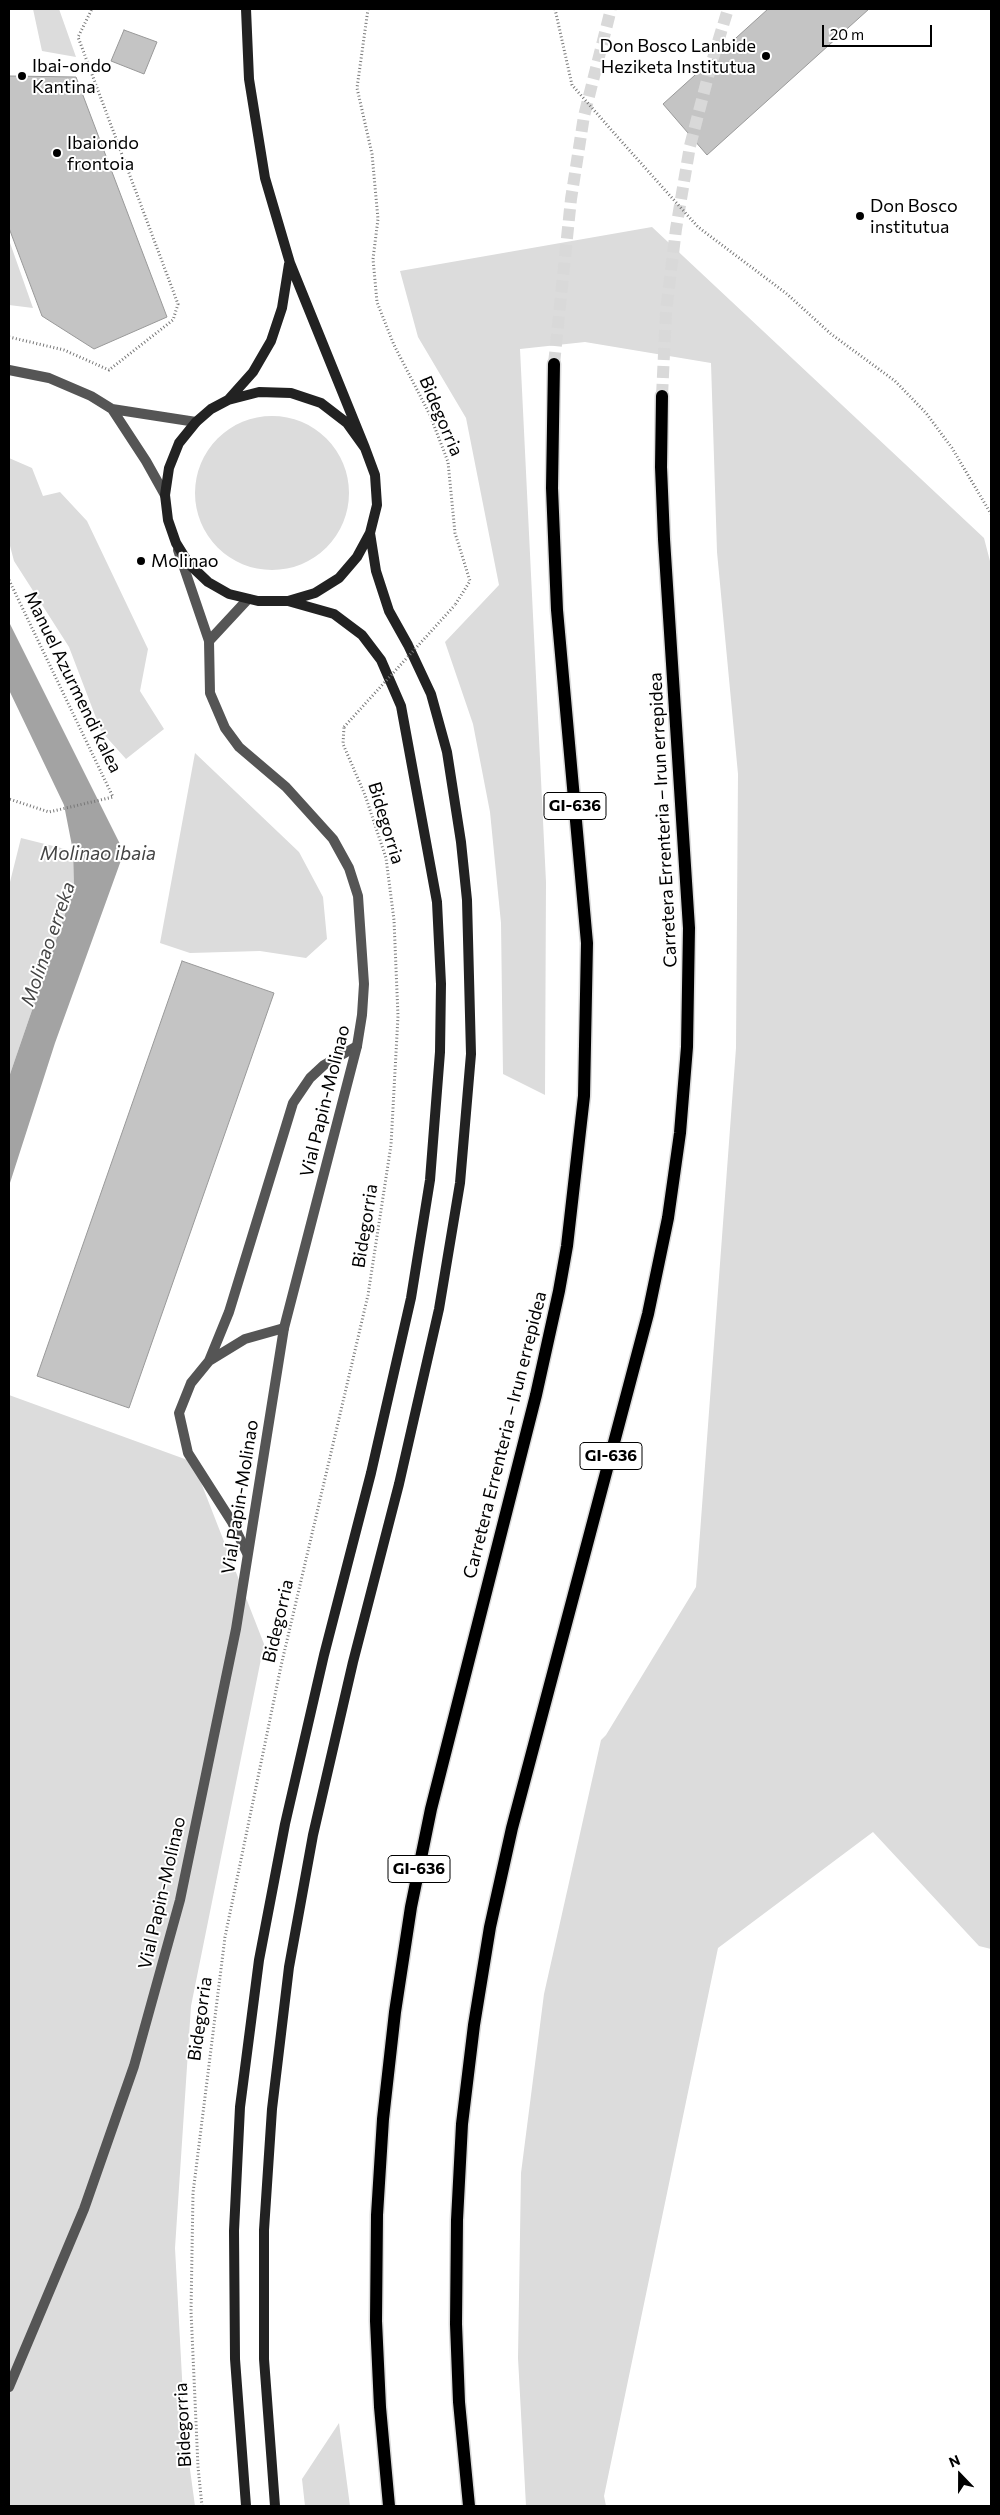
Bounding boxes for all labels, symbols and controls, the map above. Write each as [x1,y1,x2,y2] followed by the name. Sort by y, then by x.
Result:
[825,15,935,47] scale bar
[830,25,864,43] text: 20 m
[600,35,756,78] place label: Don Bosco Lanbide Heziketa Institutua
[760,50,772,62] marker: Don Bosco Lanbide Heziketa Institutua
[32,55,112,98] place label: Ibai-ondo Kantina
[16,70,28,82] marker: Ibai-ondo Kantina
[67,132,139,174] place label: Ibaiondo frontoia
[51,147,63,159] marker: Ibaiondo frontoia
[870,195,958,238] place label: Don Bosco institutua
[854,210,866,222] marker: Don Bosco institutua
[414,373,468,459] street label: Bidegorria
[151,550,219,572] place label: Molinao
[135,555,147,567] marker: Molinao
[20,588,126,776] street label: Manuel Azurmendi kalea
[644,672,682,968] street label: Carretera Errenteria – Irun errepidea
[363,779,409,867] street label: Bidegorria
[544,792,606,819] road number: GI-636
[40,843,156,865] water label: Molinao ibaia
[16,879,80,1009] water label: Molinao erreka
[296,1023,354,1179] street label: Vial Papin-Molinao
[348,1182,382,1270] street label: Bidegorria
[459,1289,551,1581] street label: Carretera Errenteria – Irun errepidea
[217,1418,263,1576] street label: Vial Papin-Molinao
[580,1442,642,1470] road number: GI-636
[258,1577,298,1665] street label: Bidegorria
[134,1815,190,1971] street label: Vial Papin-Molinao
[388,1856,450,1882] road number: GI-636
[183,1975,217,2063] street label: Bidegorria
[170,2382,196,2468] street label: Bidegorria
[935,2450,985,2500] north arrow
[946,2451,962,2470] text: N

